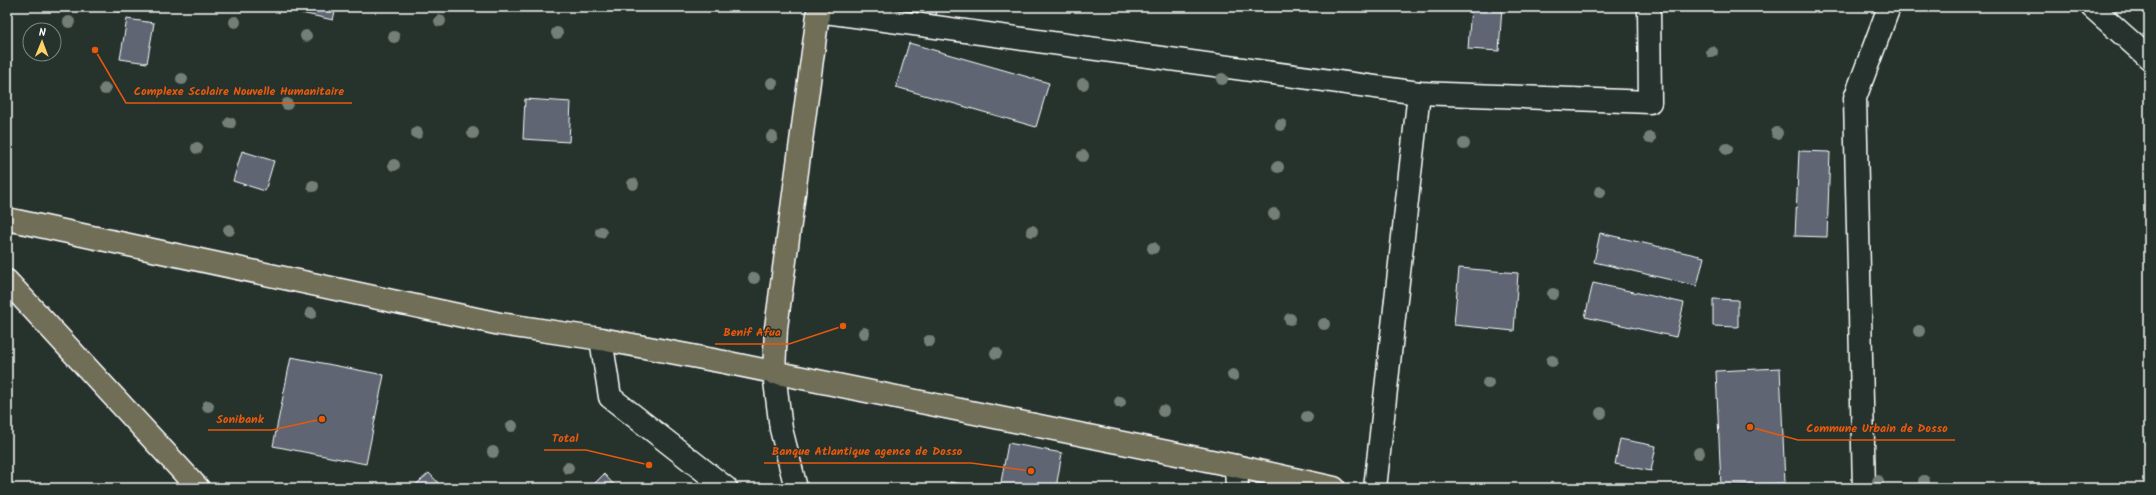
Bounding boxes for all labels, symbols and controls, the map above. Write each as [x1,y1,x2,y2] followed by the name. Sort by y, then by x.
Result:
[22,22,62,62] north arrow
[39,24,46,42] text: N
[126,79,352,103] callout: Complexe Scolaire Nouvelle Humanitaire
[134,82,344,101] text: Complexe Scolaire Nouvelle Humanitaire
[715,320,789,344] callout: Benif Afua
[723,323,781,342] text: Benif Afua
[208,406,272,430] callout: Sonibank
[216,410,265,429] text: Sonibank
[1798,416,1955,440] callout: Commune Urbain de Dosso
[1806,419,1948,438] text: Commune Urbain de Dosso
[544,426,586,450] callout: Total
[552,429,579,448] text: Total
[764,439,971,463] callout: Banque Atlantique agence de Dosso
[772,442,963,461] text: Banque Atlantique agence de Dosso

